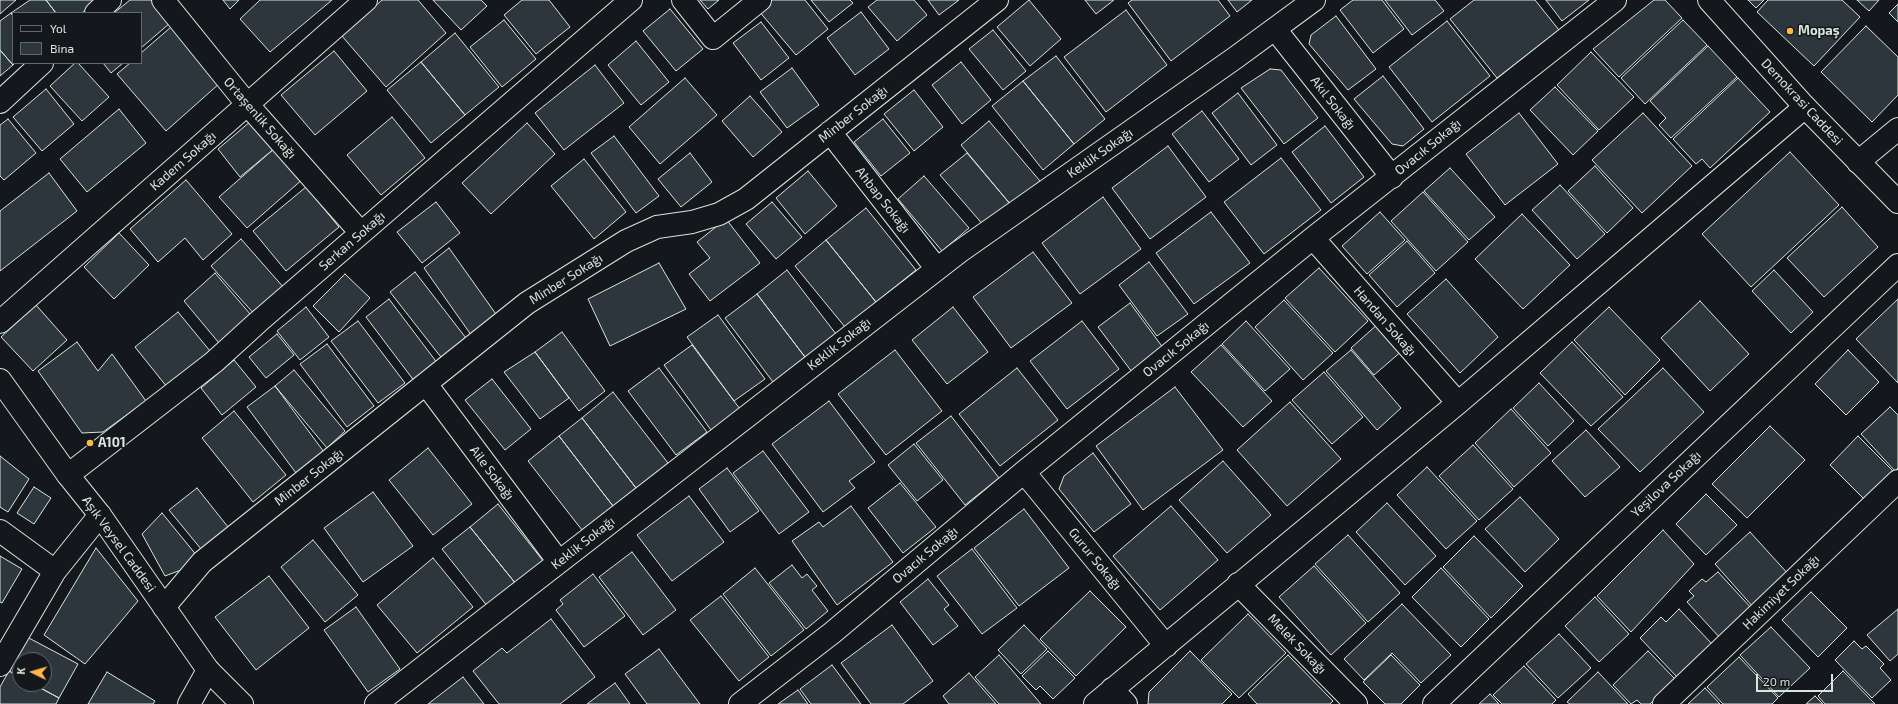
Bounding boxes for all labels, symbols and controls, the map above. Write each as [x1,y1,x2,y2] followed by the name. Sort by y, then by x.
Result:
[12,12,142,64] legend
[50,21,66,35] text: Yol
[1798,23,1840,39] place label: Mopaş
[1785,26,1795,36] marker: Mopaş
[50,41,74,55] text: Bina
[1758,56,1846,148] street label: Demokrasi Caddesi
[1307,73,1359,133] street label: Akıl Sokağı
[220,74,300,162] street label: Ortaşenlik Sokağı
[815,82,891,146] street label: Minber Sokağı
[1392,116,1464,178] street label: Ovacık Sokağı
[1064,125,1136,181] street label: Keklik Sokağı
[147,128,219,194] street label: Kadem Sokağı
[852,164,914,236] street label: Ahbap Sokağı
[316,208,388,274] street label: Serkan Sokağı
[526,250,606,308] street label: Minber Sokağı
[1350,283,1420,359] street label: Handan Sokağı
[804,314,874,374] street label: Keklik Sokağı
[1140,318,1212,380] street label: Ovacık Sokağı
[98,435,126,451] place label: A101
[85,438,95,448] marker: A101
[467,443,517,503] street label: Aile Sokağı
[271,445,347,509] street label: Minber Sokağı
[1628,448,1704,520] street label: Yeşilova Sokağı
[79,493,159,595] street label: Aşık Veysel Caddesi
[548,513,618,573] street label: Keklik Sokağı
[889,523,961,587] street label: Ovacık Sokağı
[1065,525,1125,593] street label: Gurur Sokağı
[1739,551,1823,633] street label: Hakimiyet Sokağı
[1264,611,1330,677] street label: Melek Sokağı
[12,652,52,692] north arrow
[1758,666,1835,692] scale bar
[14,667,27,675] text: K
[1763,674,1790,688] text: 20 m

